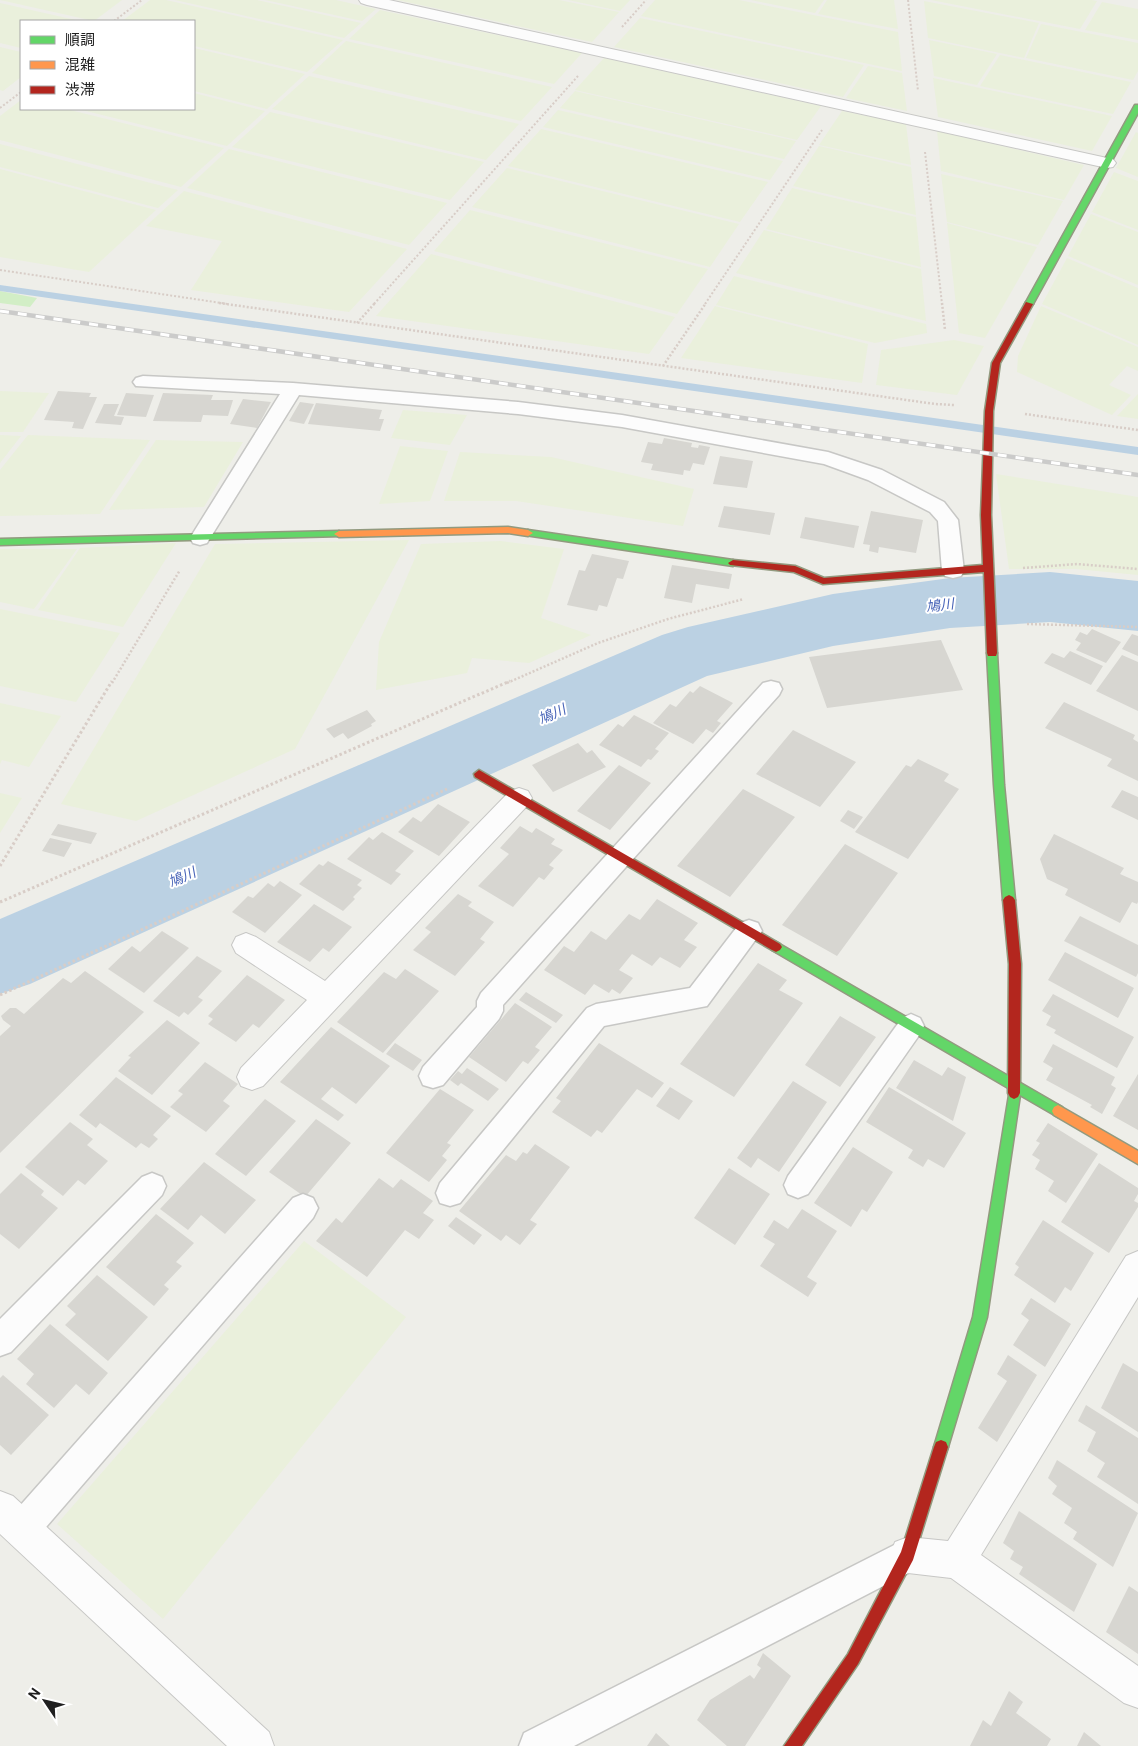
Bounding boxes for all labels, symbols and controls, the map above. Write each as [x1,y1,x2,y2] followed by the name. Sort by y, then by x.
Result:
[20,20,195,110] legend
[65,31,95,49] text: 順調
[65,56,95,74] text: 混雑
[65,81,95,99] text: 渋滞
[925,595,957,615] water label: 鳩川
[536,700,570,727] water label: 鳩川
[166,863,200,890] water label: 鳩川
[20,1676,70,1726] north arrow
[25,1685,44,1702] text: N

